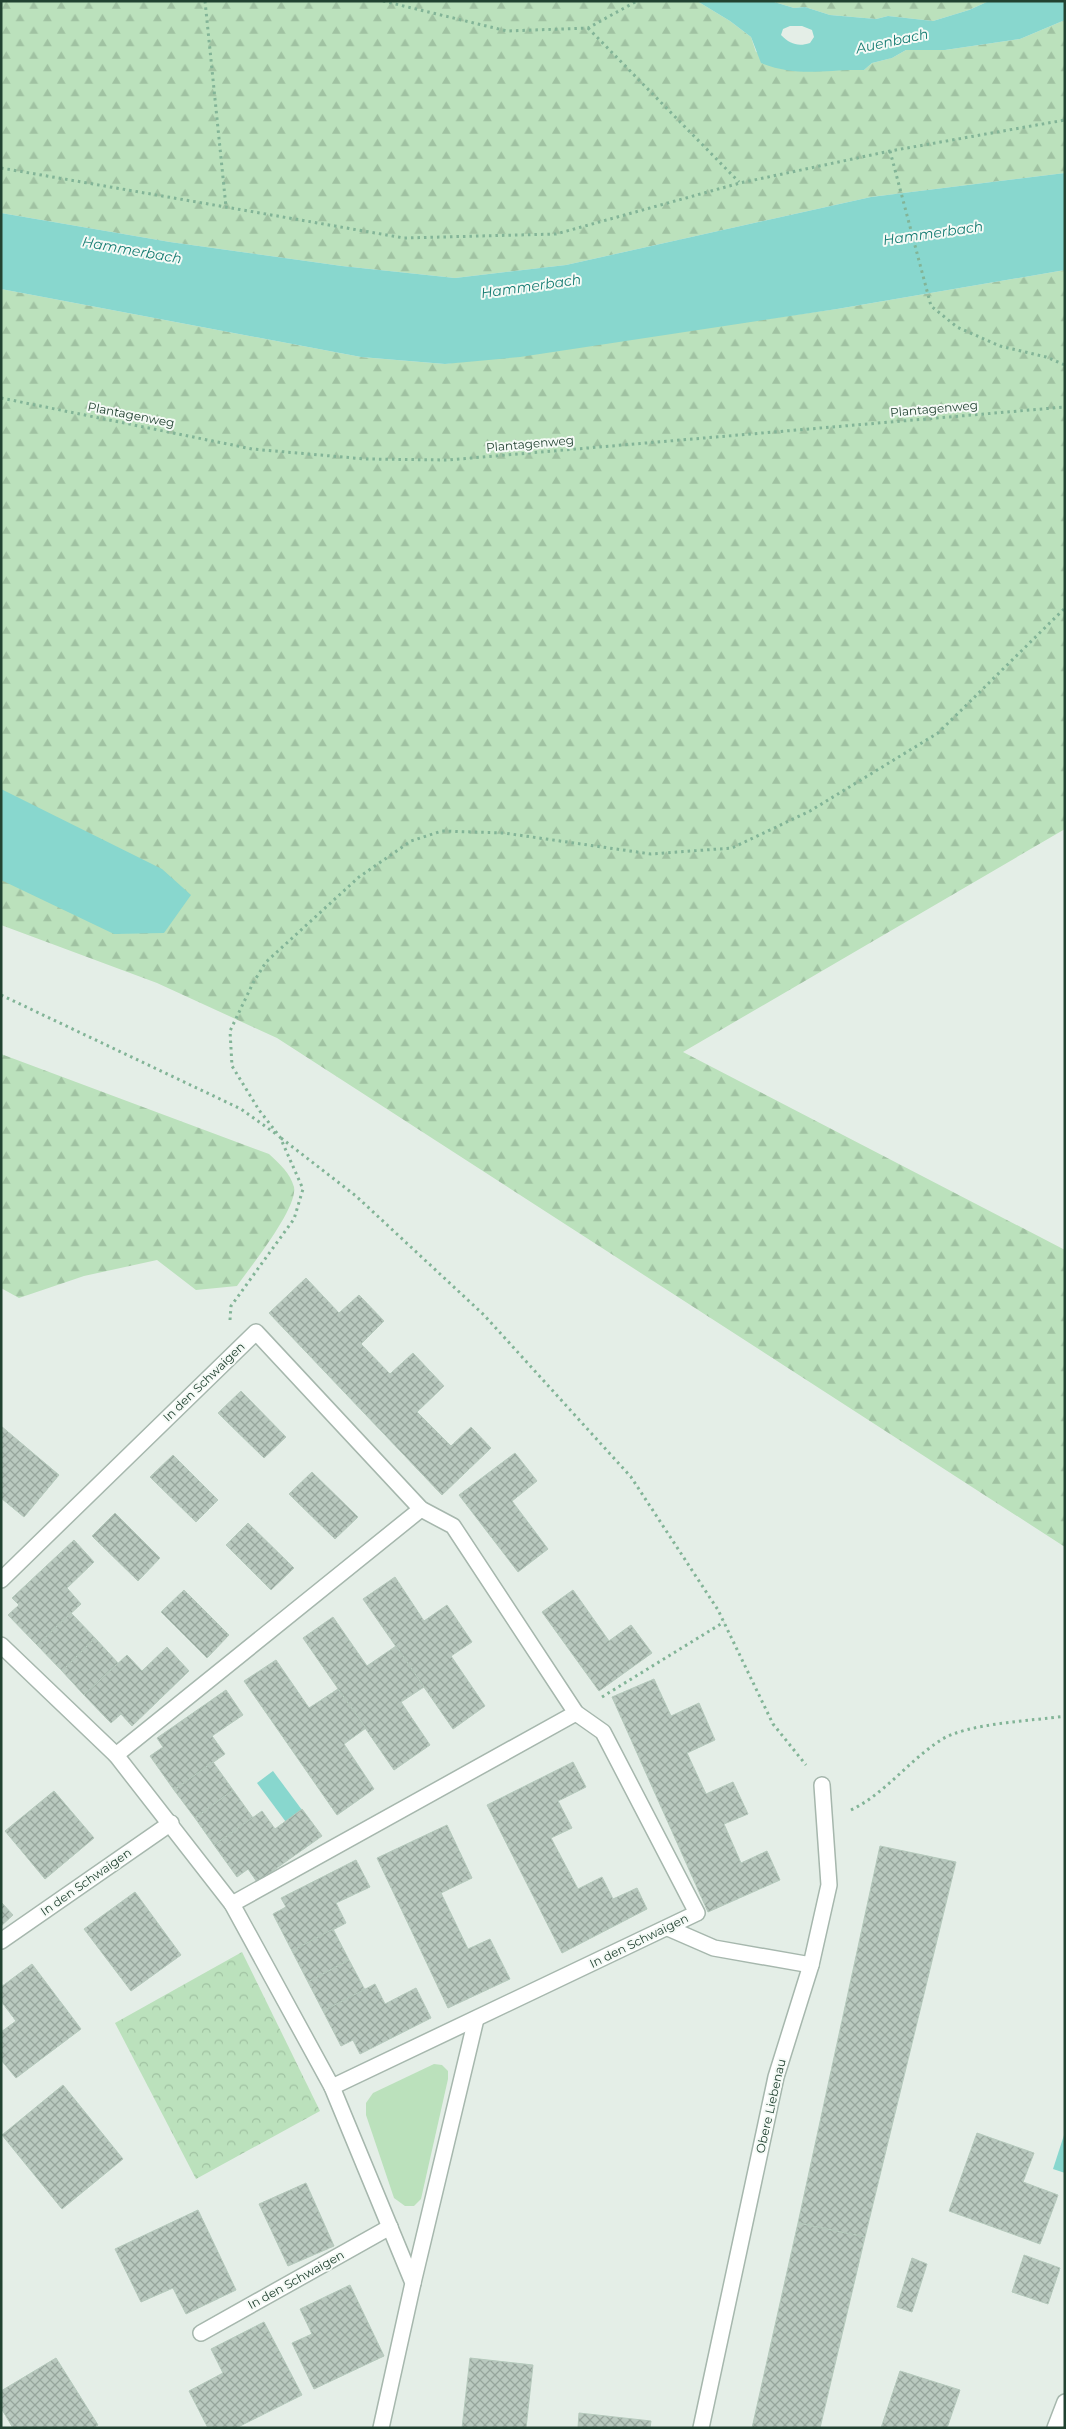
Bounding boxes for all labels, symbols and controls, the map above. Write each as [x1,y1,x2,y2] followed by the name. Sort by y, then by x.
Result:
[853,25,930,58] water label: Auenbach
[882,217,984,249] water label: Hammerbach
[81,232,183,268] water label: Hammerbach
[480,270,582,302] water label: Hammerbach
[889,397,978,420] street label: Plantagenweg
[86,399,176,430] street label: Plantagenweg
[485,432,574,455] street label: Plantagenweg
[160,1339,248,1424] street label: In den Schwaigen
[37,1845,134,1919] street label: In den Schwaigen
[587,1910,690,1971] street label: In den Schwaigen
[752,2057,789,2155] street label: Obere Liebenau
[245,2247,347,2312] street label: In den Schwaigen

